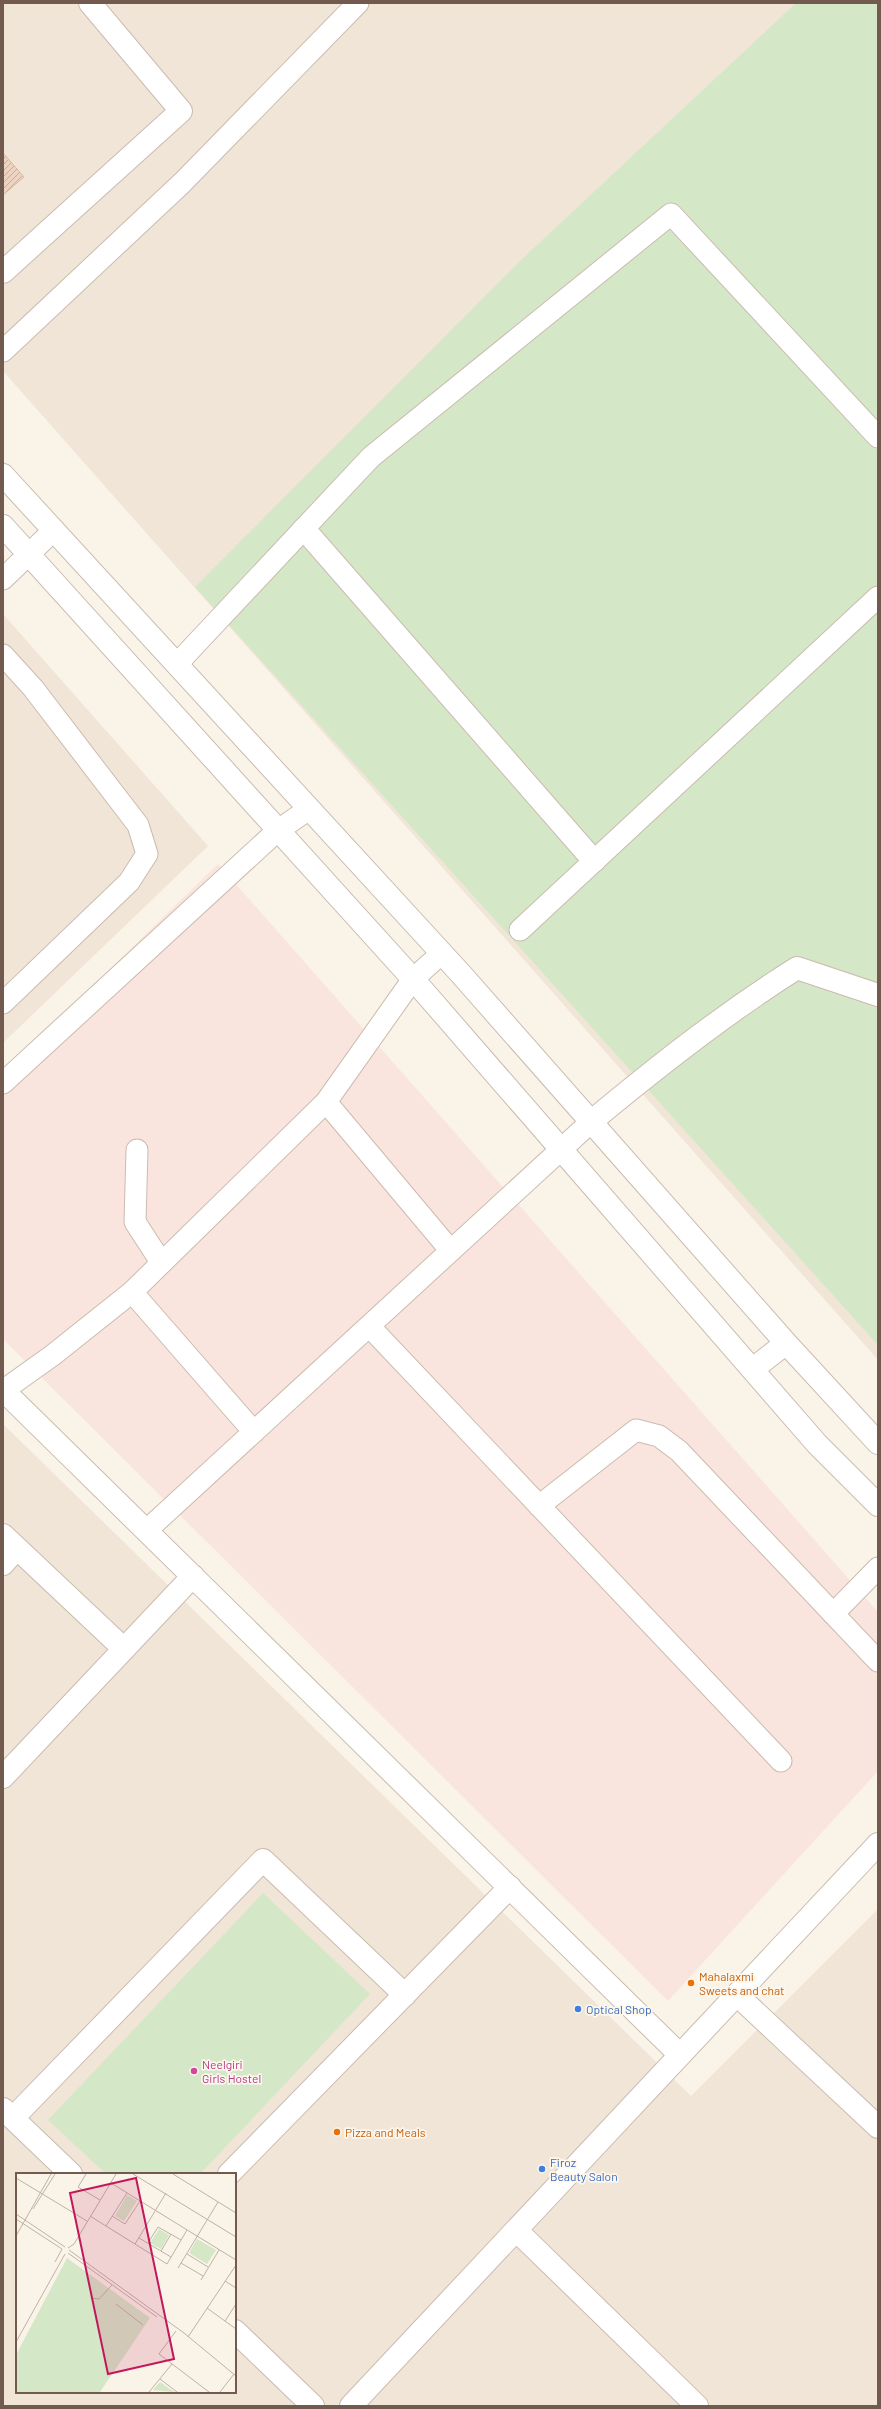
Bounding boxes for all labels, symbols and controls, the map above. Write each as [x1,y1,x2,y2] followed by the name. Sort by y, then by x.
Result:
[699,1969,784,1997] place label: Mahalaxmi Sweets and chat
[686,1978,696,1988] marker: Mahalaxmi Sweets and chat
[586,2002,652,2016] place label: Optical Shop
[573,2004,583,2014] marker: Optical Shop
[202,2057,261,2085] place label: Neelgiri Girls Hostel
[189,2066,199,2076] marker: Neelgiri Girls Hostel
[345,2125,426,2139] place label: Pizza and Meals
[332,2127,342,2137] marker: Pizza and Meals
[550,2155,618,2183] place label: Firoz Beauty Salon
[537,2164,547,2174] marker: Firoz Beauty Salon
[16,2173,236,2393] inset map

